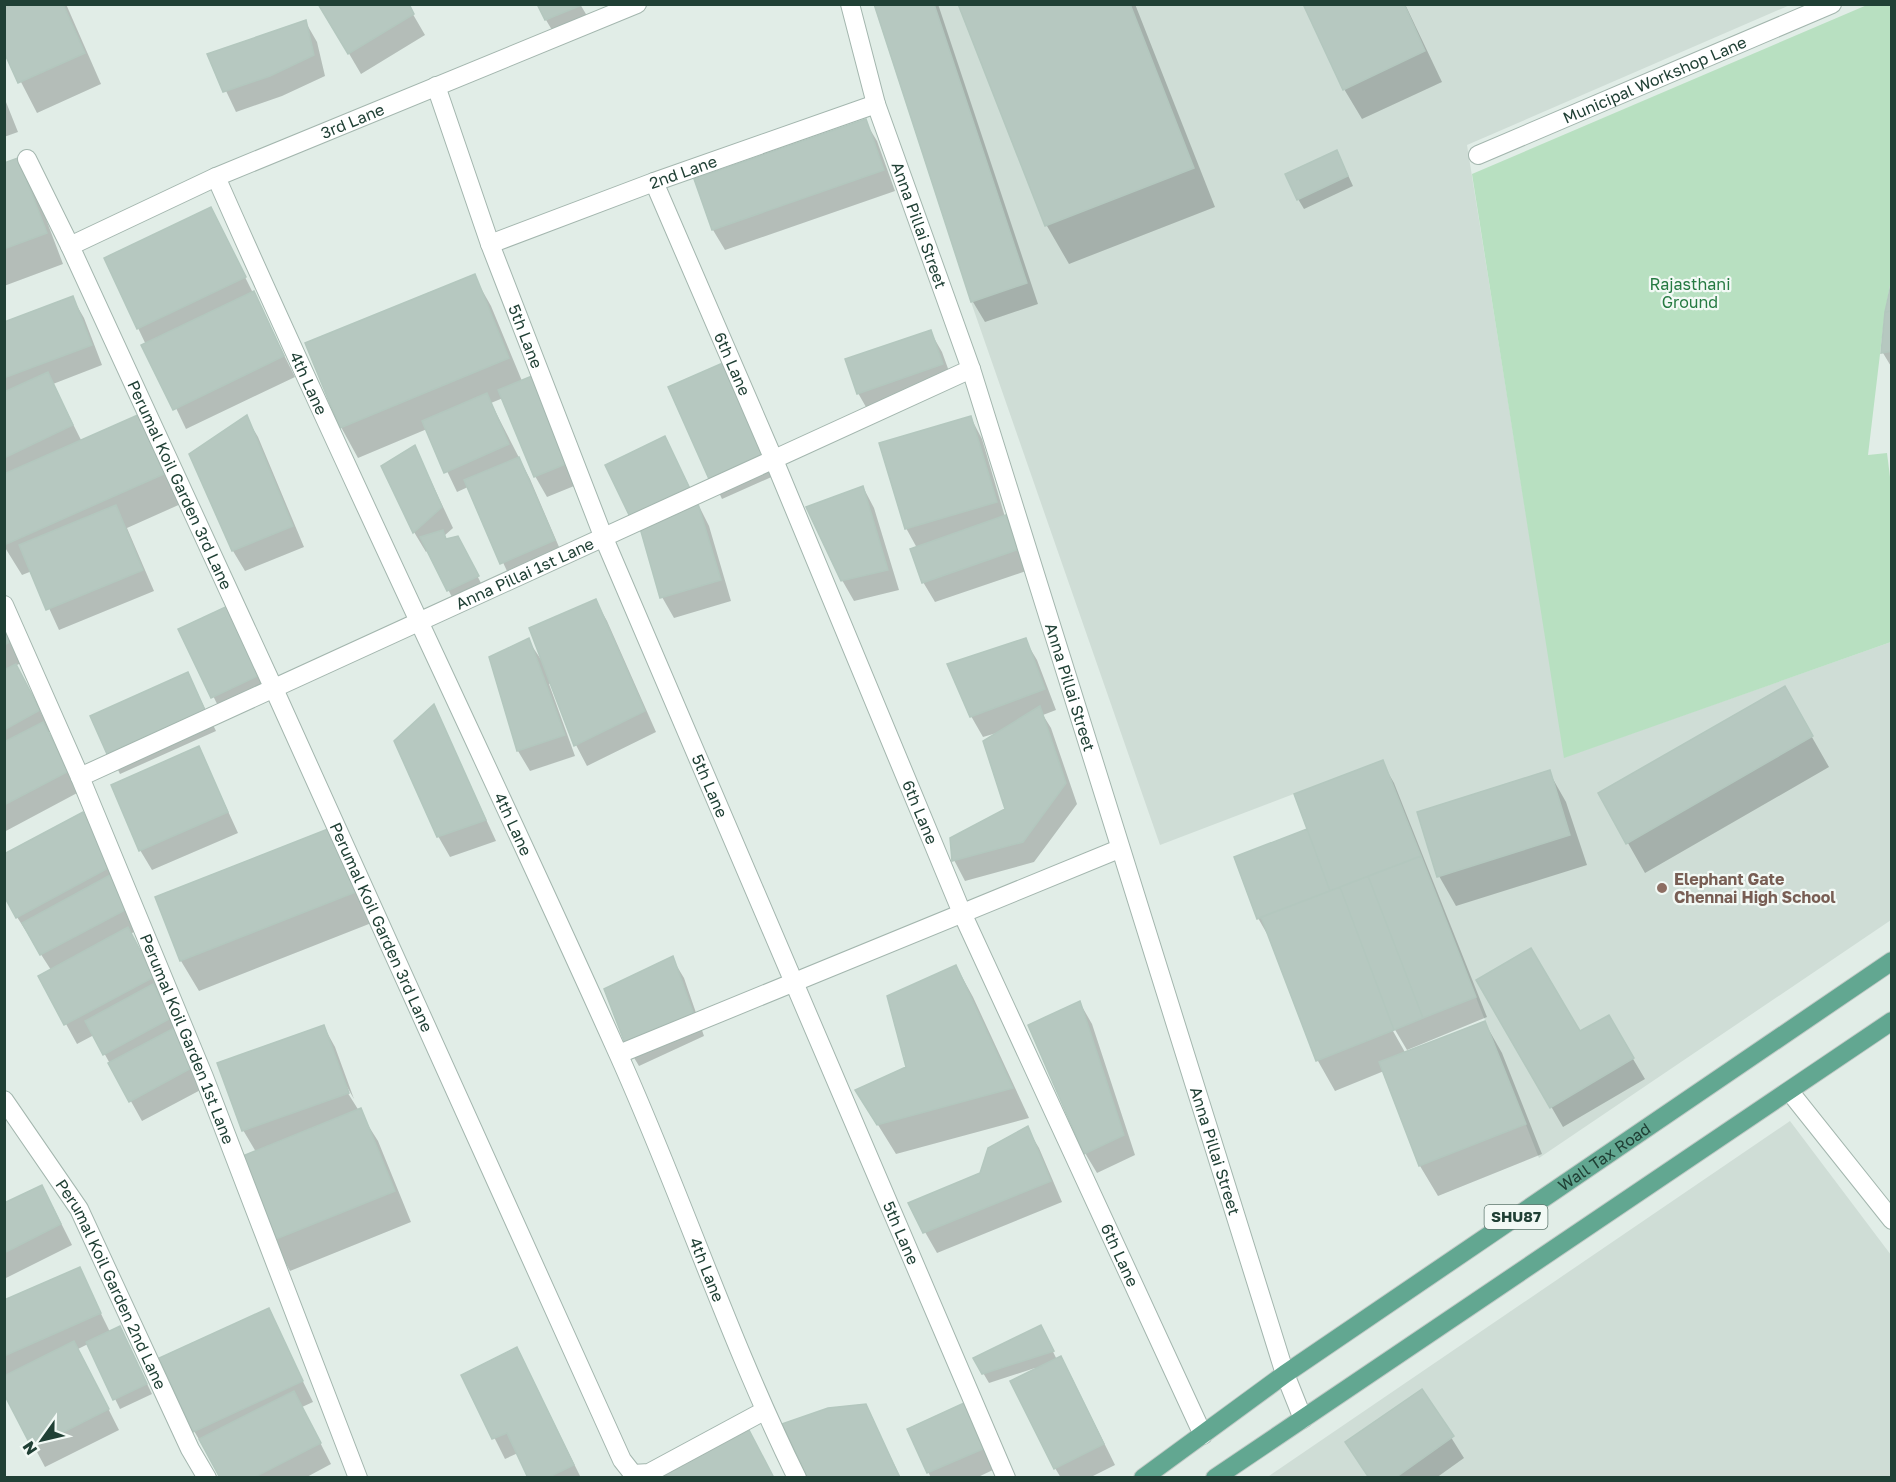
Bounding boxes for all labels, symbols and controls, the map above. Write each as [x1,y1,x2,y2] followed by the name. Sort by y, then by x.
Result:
[1560,32,1749,128] street label: Municipal Workshop Lane
[318,99,387,143] street label: 3rd Lane
[646,151,719,193] street label: 2nd Lane
[888,159,951,291] street label: Anna Pillai Street
[1650,274,1730,312] park label: Rajasthani Ground
[504,302,547,371] street label: 5th Lane
[710,329,755,399] street label: 6th Lane
[286,348,332,418] street label: 4th Lane
[123,377,237,593] street label: Perumal Koil Garden 3rd Lane
[452,533,597,614] street label: Anna Pillai 1st Lane
[1041,620,1100,754] street label: Anna Pillai Street
[688,751,732,821] street label: 5th Lane
[898,777,942,847] street label: 6th Lane
[490,789,536,859] street label: 4th Lane
[325,819,437,1035] street label: Perumal Koil Garden 3rd Lane
[1674,869,1836,907] place label: Elephant Gate Chennai High School
[1655,881,1669,895] marker: Elephant Gate Chennai High School
[136,931,239,1147] street label: Perumal Koil Garden 1st Lane
[1186,1084,1245,1217] street label: Anna Pillai Street
[1554,1118,1654,1195] street label: Wall Tax Road
[51,1175,171,1392] street label: Perumal Koil Garden 2nd Lane
[879,1198,923,1268] street label: 5th Lane
[1484,1205,1547,1229] road number: SHU87
[1097,1220,1143,1290] street label: 6th Lane
[685,1235,729,1305] street label: 4th Lane
[12,1410,72,1470] north arrow
[18,1438,41,1459] text: N

